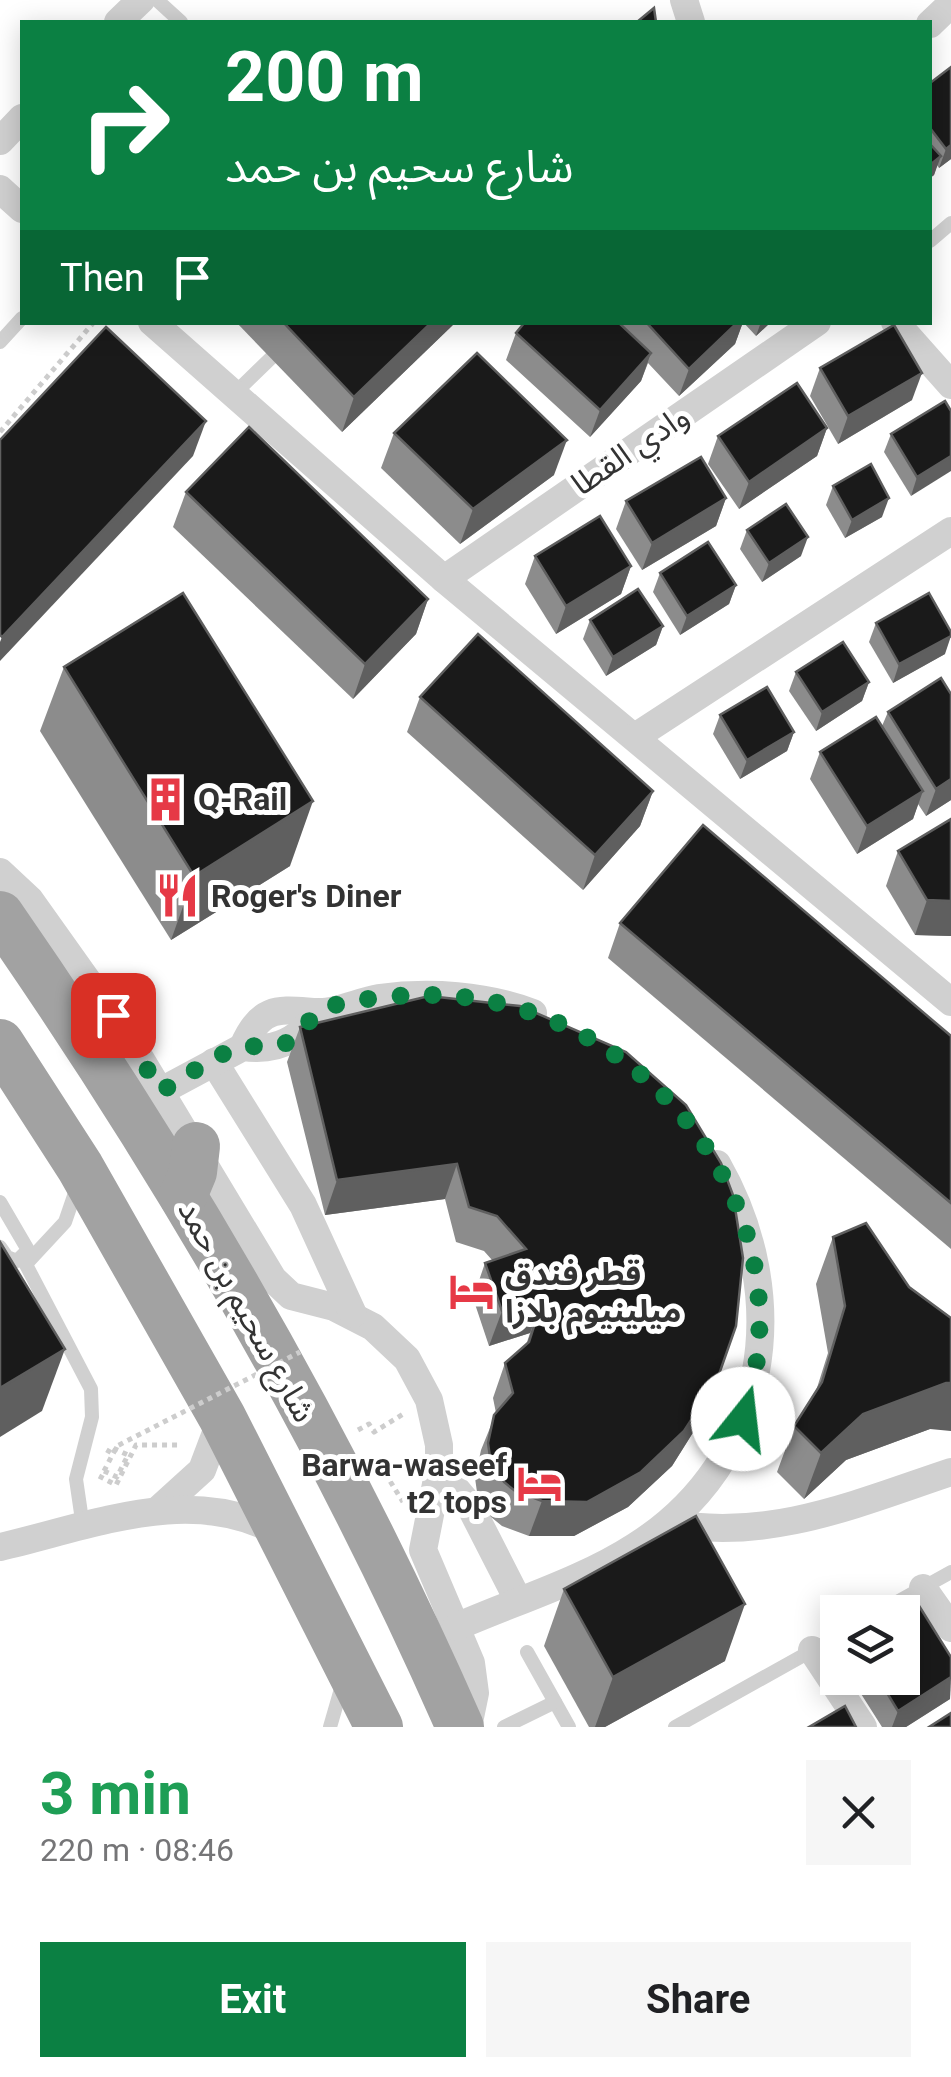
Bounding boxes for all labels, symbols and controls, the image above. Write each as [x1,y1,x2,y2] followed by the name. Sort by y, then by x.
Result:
[225,36,424,118] text: 200 m
[60,60,190,190] icon: right
[225,140,574,193] text: شارع سحيم بن حمد
[165,250,220,305] icon: arrive
[60,256,145,300] text: Then
[564,397,699,508] street label: وادي القطا
[141,775,189,823] building icon: Q-Rail
[198,780,287,818] place label: Q-Rail
[154,872,202,920] restaurant icon: Roger's Diner
[211,877,402,915] place label: Roger's Diner
[71,973,156,1058] pin
[86,988,141,1043] icon: arrive
[166,1193,324,1431] street label: شارع سحيم بن حمد
[505,1255,681,1336] place label: قطر فندق ميلينيوم بلازا
[448,1268,496,1316] hotel icon: قطر فندق ميلينيوم بلازا
[691,1367,795,1471] position arrow
[301,1446,508,1521] place label: Barwa-waseef t2 tops
[516,1459,564,1507] hotel icon: Barwa-waseef t2 tops
[820,1595,920,1695] map controls
[820,1595,920,1695] button: layers
[40,1758,191,1829] text: 3 min
[806,1760,911,1865] button: close
[40,1831,234,1869] text: 220 m · 08:46
[40,1942,466,2057] button: Exit
[486,1942,911,2057] button: Share

